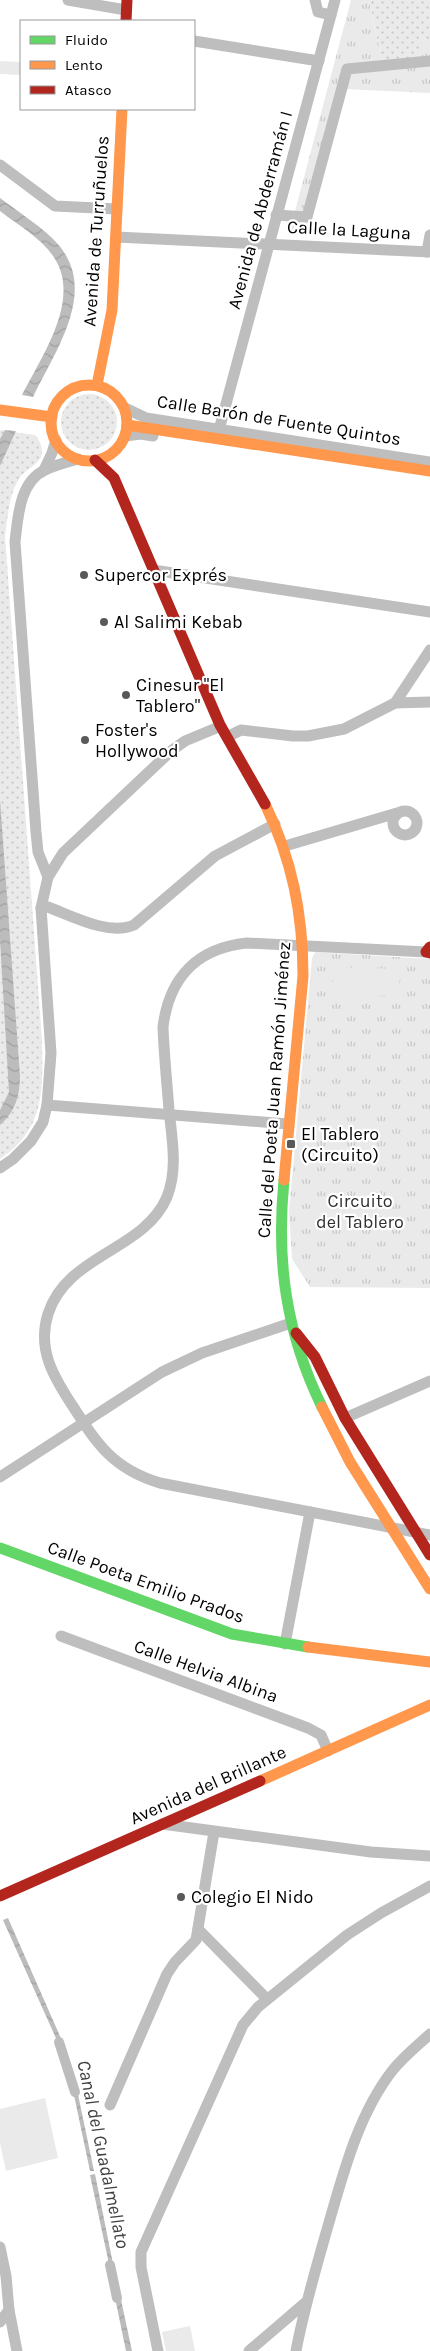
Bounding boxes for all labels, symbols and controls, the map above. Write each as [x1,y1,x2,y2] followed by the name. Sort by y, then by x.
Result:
[20,20,195,110] legend
[65,31,108,49] text: Fluido
[65,56,103,74] text: Lento
[65,81,111,99] text: Atasco
[223,109,297,311] street label: Avenida de Abderramán I
[78,135,114,327] street label: Avenida de Turruñuelos
[287,216,411,244] street label: Calle la Laguna
[156,390,402,450] street label: Calle Barón de Fuente Quintos
[94,564,227,586] place label: Supercor Exprés
[78,569,90,581] marker: Supercor Exprés
[114,611,243,633] place label: Al Salimi Kebab
[98,616,110,628] marker: Al Salimi Kebab
[136,674,224,717] place label: Cinesur "El Tablero"
[120,689,132,701] marker: Cinesur "El Tablero"
[95,719,179,762] place label: Foster's Hollywood
[79,734,91,746] marker: Foster's Hollywood
[253,941,295,1239] street label: Calle del Poeta Juan Ramón Jiménez
[301,1123,379,1166] place label: El Tablero (Circuito)
[285,1138,297,1150] marker: El Tablero (Circuito)
[316,1190,404,1233] park label: Circuito del Tablero
[45,1536,247,1628] street label: Calle Poeta Emilio Prados
[131,1635,281,1707] street label: Calle Helvia Albina
[127,1741,289,1829] street label: Avenida del Brillante
[191,1886,313,1908] place label: Colegio El Nido
[175,1891,187,1903] marker: Colegio El Nido
[72,2058,134,2251] water label: Canal del Guadalmellato

